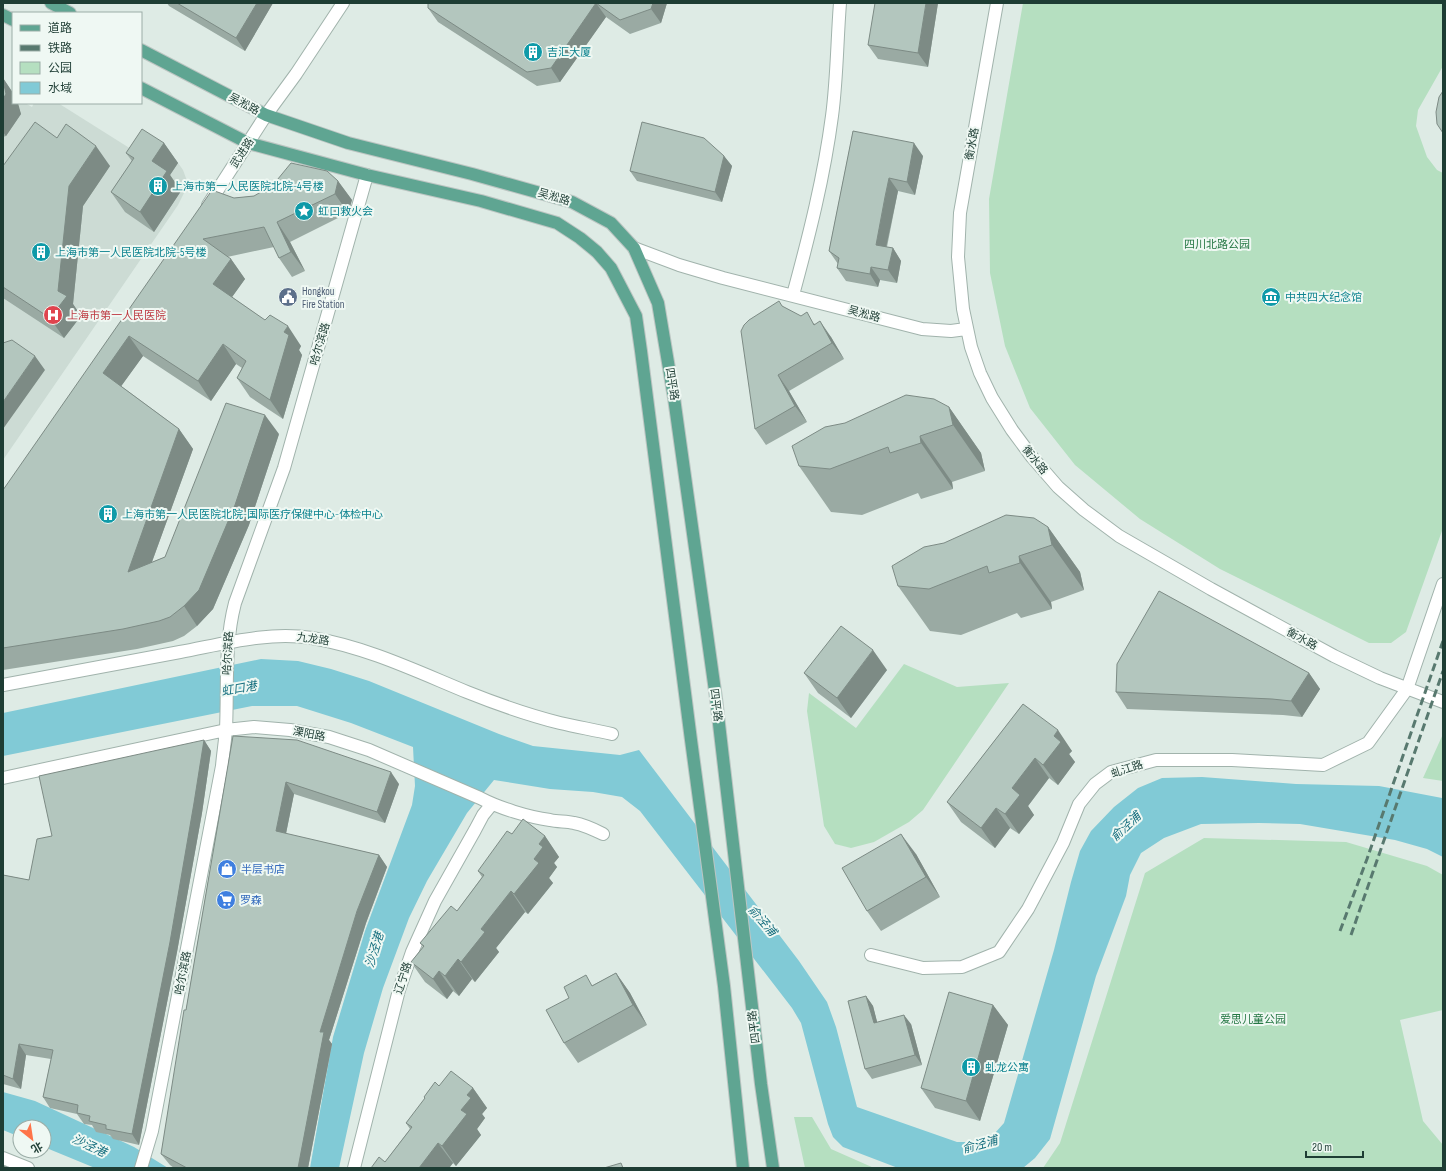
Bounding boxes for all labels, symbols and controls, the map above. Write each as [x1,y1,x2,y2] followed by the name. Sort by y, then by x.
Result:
[12,12,142,104] legend
[48,21,72,36] text: 道路
[48,41,72,56] text: 铁路
[522,41,544,63] building icon: 吉汇大厦
[547,46,591,59] place label: 吉汇大厦
[48,61,72,76] text: 公园
[48,81,72,96] text: 水域
[226,91,262,117] street label: 吴淞路
[963,127,981,161] street label: 衡水路
[228,136,256,170] street label: 武进路
[147,175,169,197] building icon: 上海市第一人民医院北院-4号楼
[172,180,324,193] place label: 上海市第一人民医院北院-4号楼
[536,186,572,208] street label: 吴淞路
[293,200,315,222] place icon: 虹口救火会
[318,205,373,218] place label: 虹口救火会
[1184,238,1250,251] park label: 四川北路公园
[30,241,52,263] building icon: 上海市第一人民医院北院-5号楼
[55,246,206,259] place label: 上海市第一人民医院北院-5号楼
[302,285,345,311] place label: Hongkou Fire Station
[277,286,299,308] public building icon: Hongkou Fire Station
[1260,286,1282,308] museum icon: 中共四大纪念馆
[1285,291,1362,304] place label: 中共四大纪念馆
[846,303,882,325] street label: 吴淞路
[42,304,64,326] hospital icon: 上海市第一人民医院
[67,309,166,322] place label: 上海市第一人民医院
[308,321,332,367] street label: 哈尔滨路
[663,367,681,401] street label: 四平路
[1020,443,1050,477] street label: 衡水路
[97,503,119,525] building icon: 上海市第一人民医院北院-国际医疗保健中心-体检中心
[122,508,383,521] place label: 上海市第一人民医院北院-国际医疗保健中心-体检中心
[1284,626,1320,652] street label: 衡水路
[296,630,330,648] street label: 九龙路
[220,631,236,675] street label: 哈尔滨路
[220,678,260,700] water label: 虹口港
[708,688,724,722] street label: 四平路
[292,724,326,744] street label: 溧阳路
[1109,758,1145,780] street label: 虬江路
[1108,808,1146,845] water label: 俞泾浦
[216,858,238,880] shop icon: 半层书店
[241,863,285,876] place label: 半层书店
[215,889,237,911] supermarket icon: 罗森
[240,894,262,907] place label: 罗森
[745,902,781,941] water label: 俞泾浦
[363,929,388,969] water label: 沙泾港
[172,950,194,996] street label: 哈尔滨路
[392,960,414,996] street label: 辽宁路
[746,1010,762,1044] street label: 四平路
[1220,1013,1286,1026] park label: 爱思儿童公园
[960,1056,982,1078] building icon: 虬龙公寓
[985,1061,1029,1074] place label: 虬龙公寓
[12,1119,52,1159] north arrow
[70,1132,110,1161] water label: 沙泾港
[961,1133,1001,1157] water label: 俞泾浦
[1306,1133,1363,1159] scale bar
[29,1139,45,1156] text: 北
[1312,1140,1332,1155] text: 20 m

